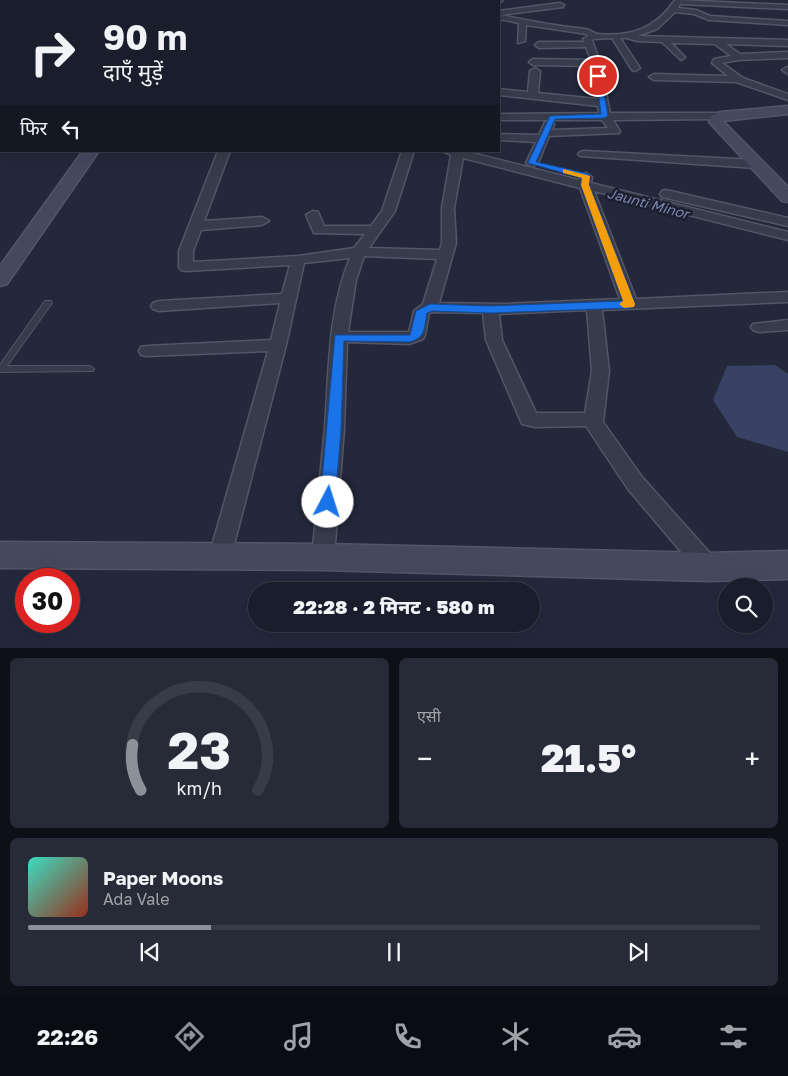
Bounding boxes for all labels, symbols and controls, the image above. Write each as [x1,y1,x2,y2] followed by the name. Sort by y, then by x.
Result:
[103,16,187,58] text: 90 m
[20,20,85,85] icon: right
[577,55,619,97] pin
[103,58,163,85] text: दाएँ मुड़ें
[584,62,612,90] icon: arrive
[57,115,85,143] icon: left
[20,116,47,139] text: फिर
[605,184,693,223] water label: Jaunti Minor
[301,475,353,527] position arrow
[15,568,80,633] speed limit sign: 30
[718,578,773,633] map controls
[718,578,773,633] button: search
[293,595,495,618] text: 22:28 · 2 मिनट · 580 m
[417,706,441,726] text: एसी
[168,718,231,780] text: 23
[541,735,636,780] text: 21.5°
[417,742,432,775] text: −
[745,742,760,775] text: +
[177,777,222,799] text: km/h
[103,866,223,889] text: Paper Moons
[103,889,169,909] text: Ada Vale
[136,938,164,966] icon: previous
[380,938,408,966] icon: pause
[624,938,652,966] icon: next
[172,1019,207,1054] icon: directions
[281,1019,316,1054] icon: music
[390,1019,425,1054] icon: phone
[498,1019,533,1054] icon: climate
[607,1019,642,1054] icon: car
[716,1019,751,1054] icon: filters
[37,1023,98,1050] text: 22:26

